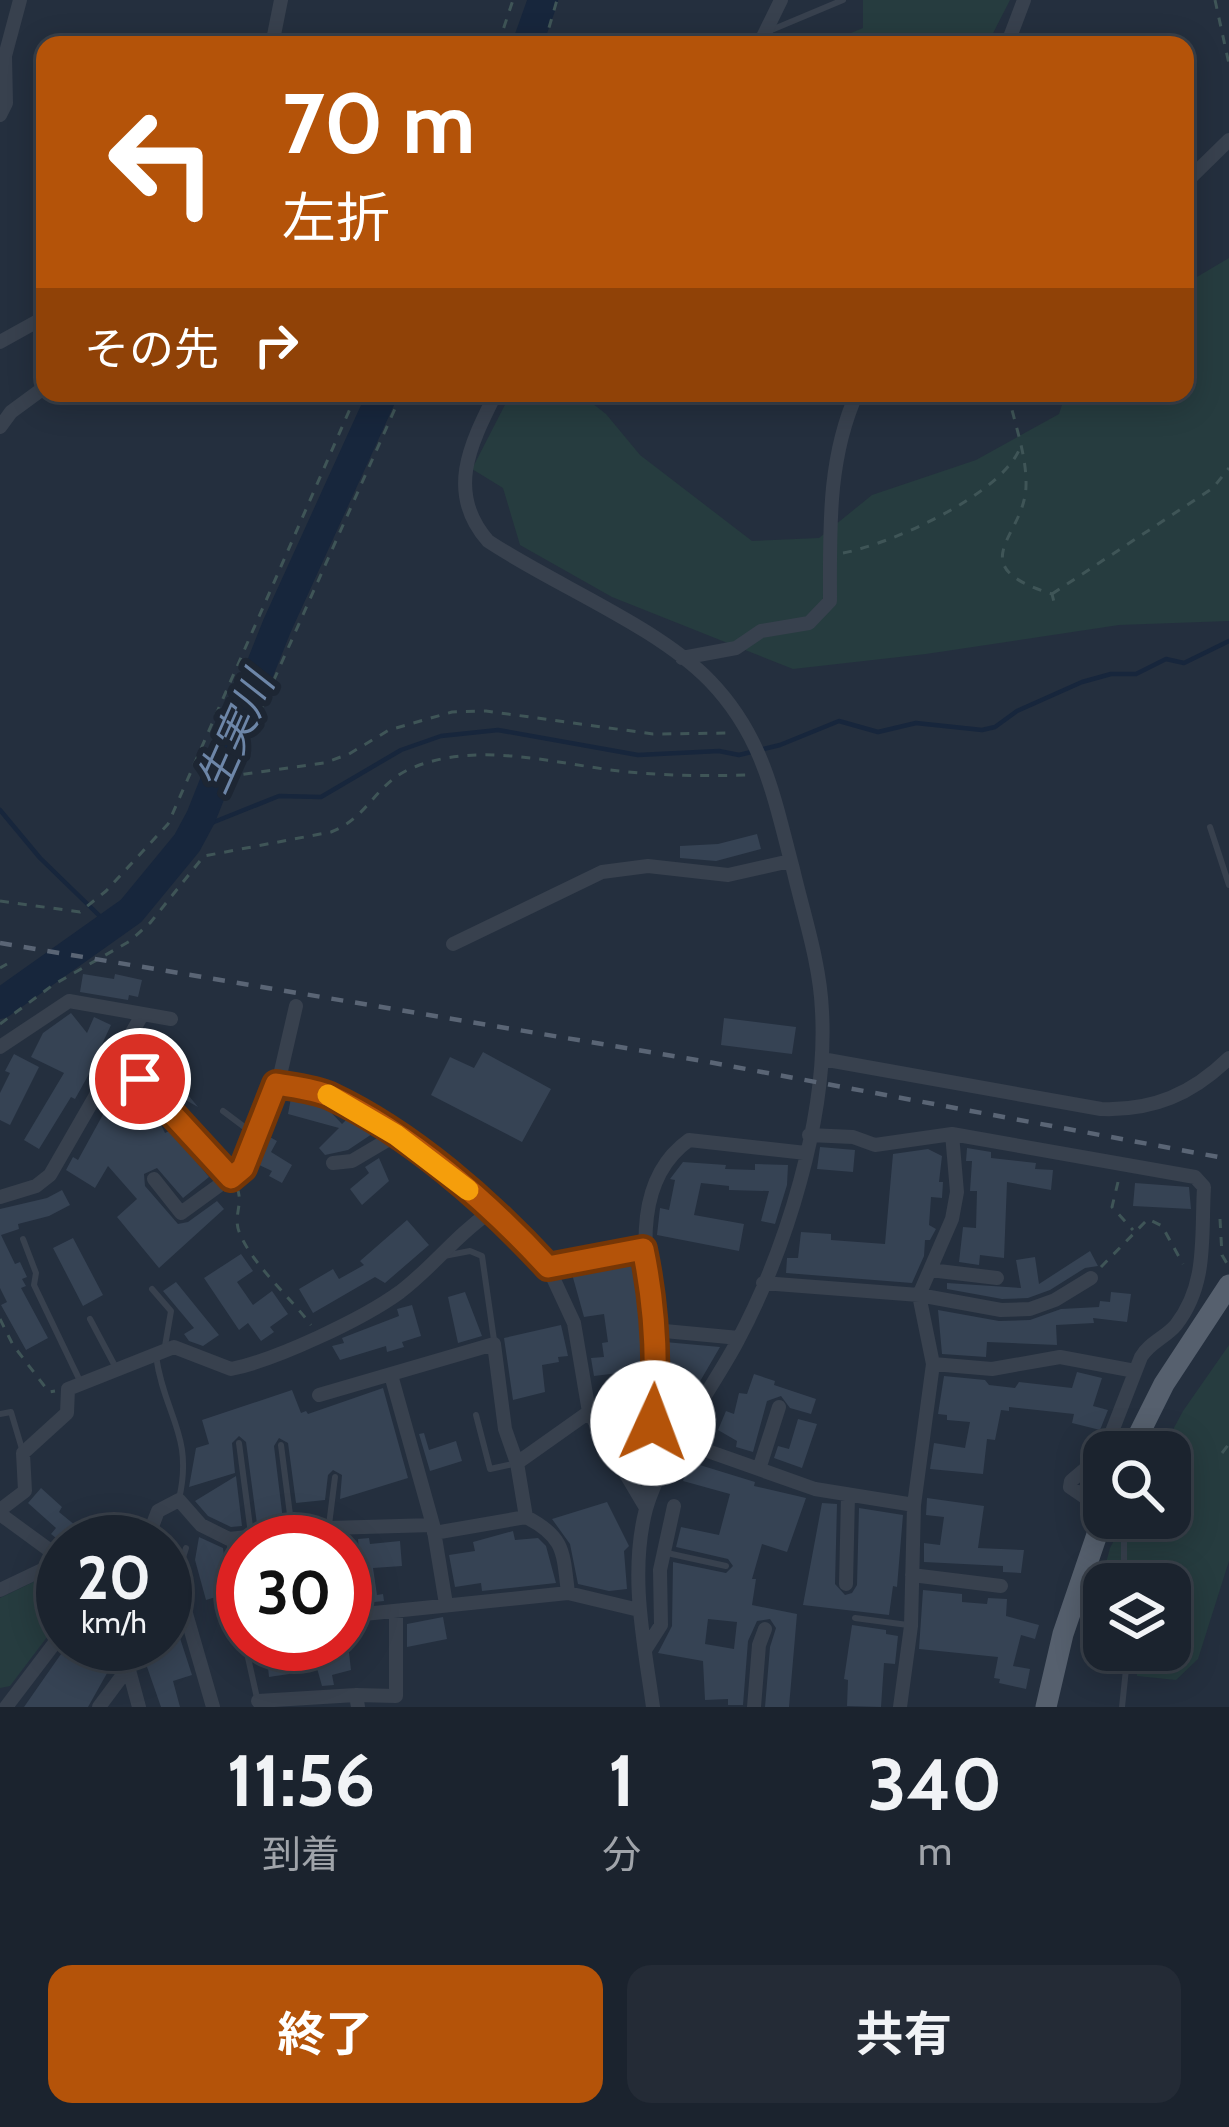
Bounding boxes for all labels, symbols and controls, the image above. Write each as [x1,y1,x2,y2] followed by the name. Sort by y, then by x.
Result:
[282,72,475,174] text: 70 m
[84,84,240,240] icon: left
[282,185,390,251] text: 左折
[243,312,309,378] icon: right
[84,322,219,376] text: その先
[186,660,286,800] water label: 生実川
[89,1028,191,1130] pin
[107,1046,173,1112] icon: arrive
[590,1360,716,1486] position arrow
[1083,1431,1191,1671] map controls
[1083,1431,1191,1539] button: search
[216,1515,372,1671] speed limit sign: 30
[77,1541,151,1614] text: 20
[1083,1563,1191,1671] button: layers
[81,1604,147,1641] text: km/h
[227,1737,375,1824] text: 11:56
[608,1737,635,1824] text: 1
[868,1741,1002,1828] text: 340
[918,1827,952,1875] text: m
[262,1830,340,1878] text: 到着
[602,1830,641,1878] text: 分
[48,1965,603,2103] button: 終了
[627,1965,1181,2103] button: 共有

